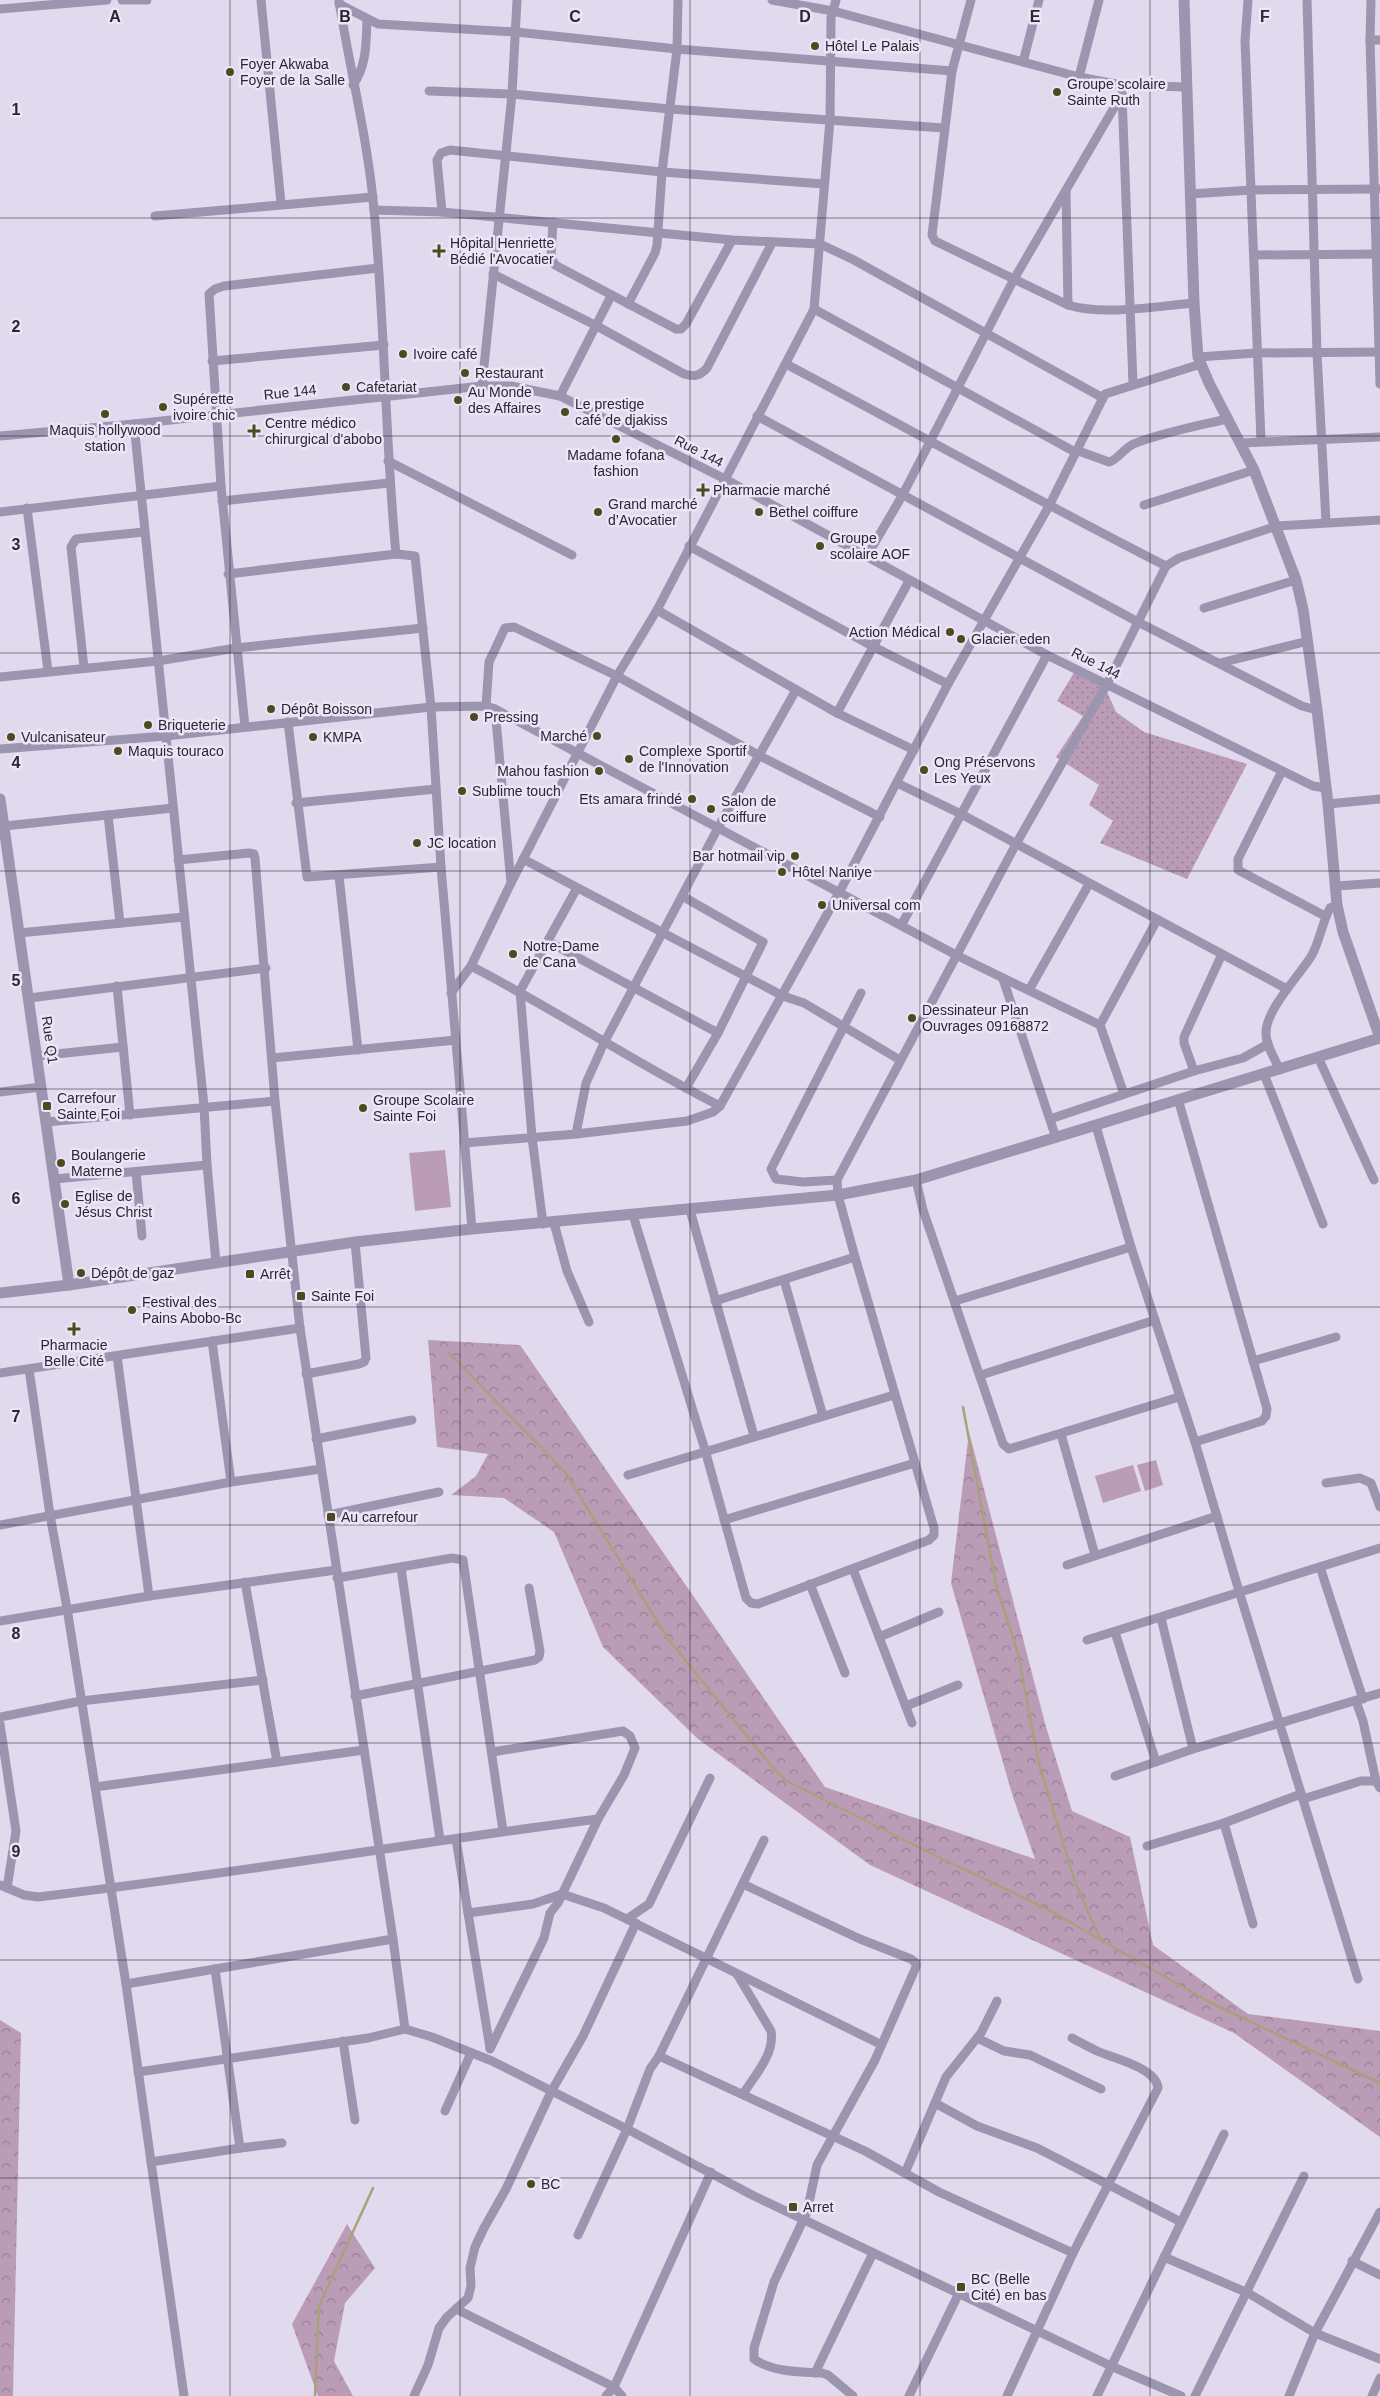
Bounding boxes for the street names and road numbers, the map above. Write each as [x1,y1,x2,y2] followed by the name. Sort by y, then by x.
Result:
[263,381,317,403] street label: Rue 144
[672,432,726,470] street label: Rue 144
[1069,644,1123,682] street label: Rue 144
[39,1015,61,1065] street label: Rue Q1

